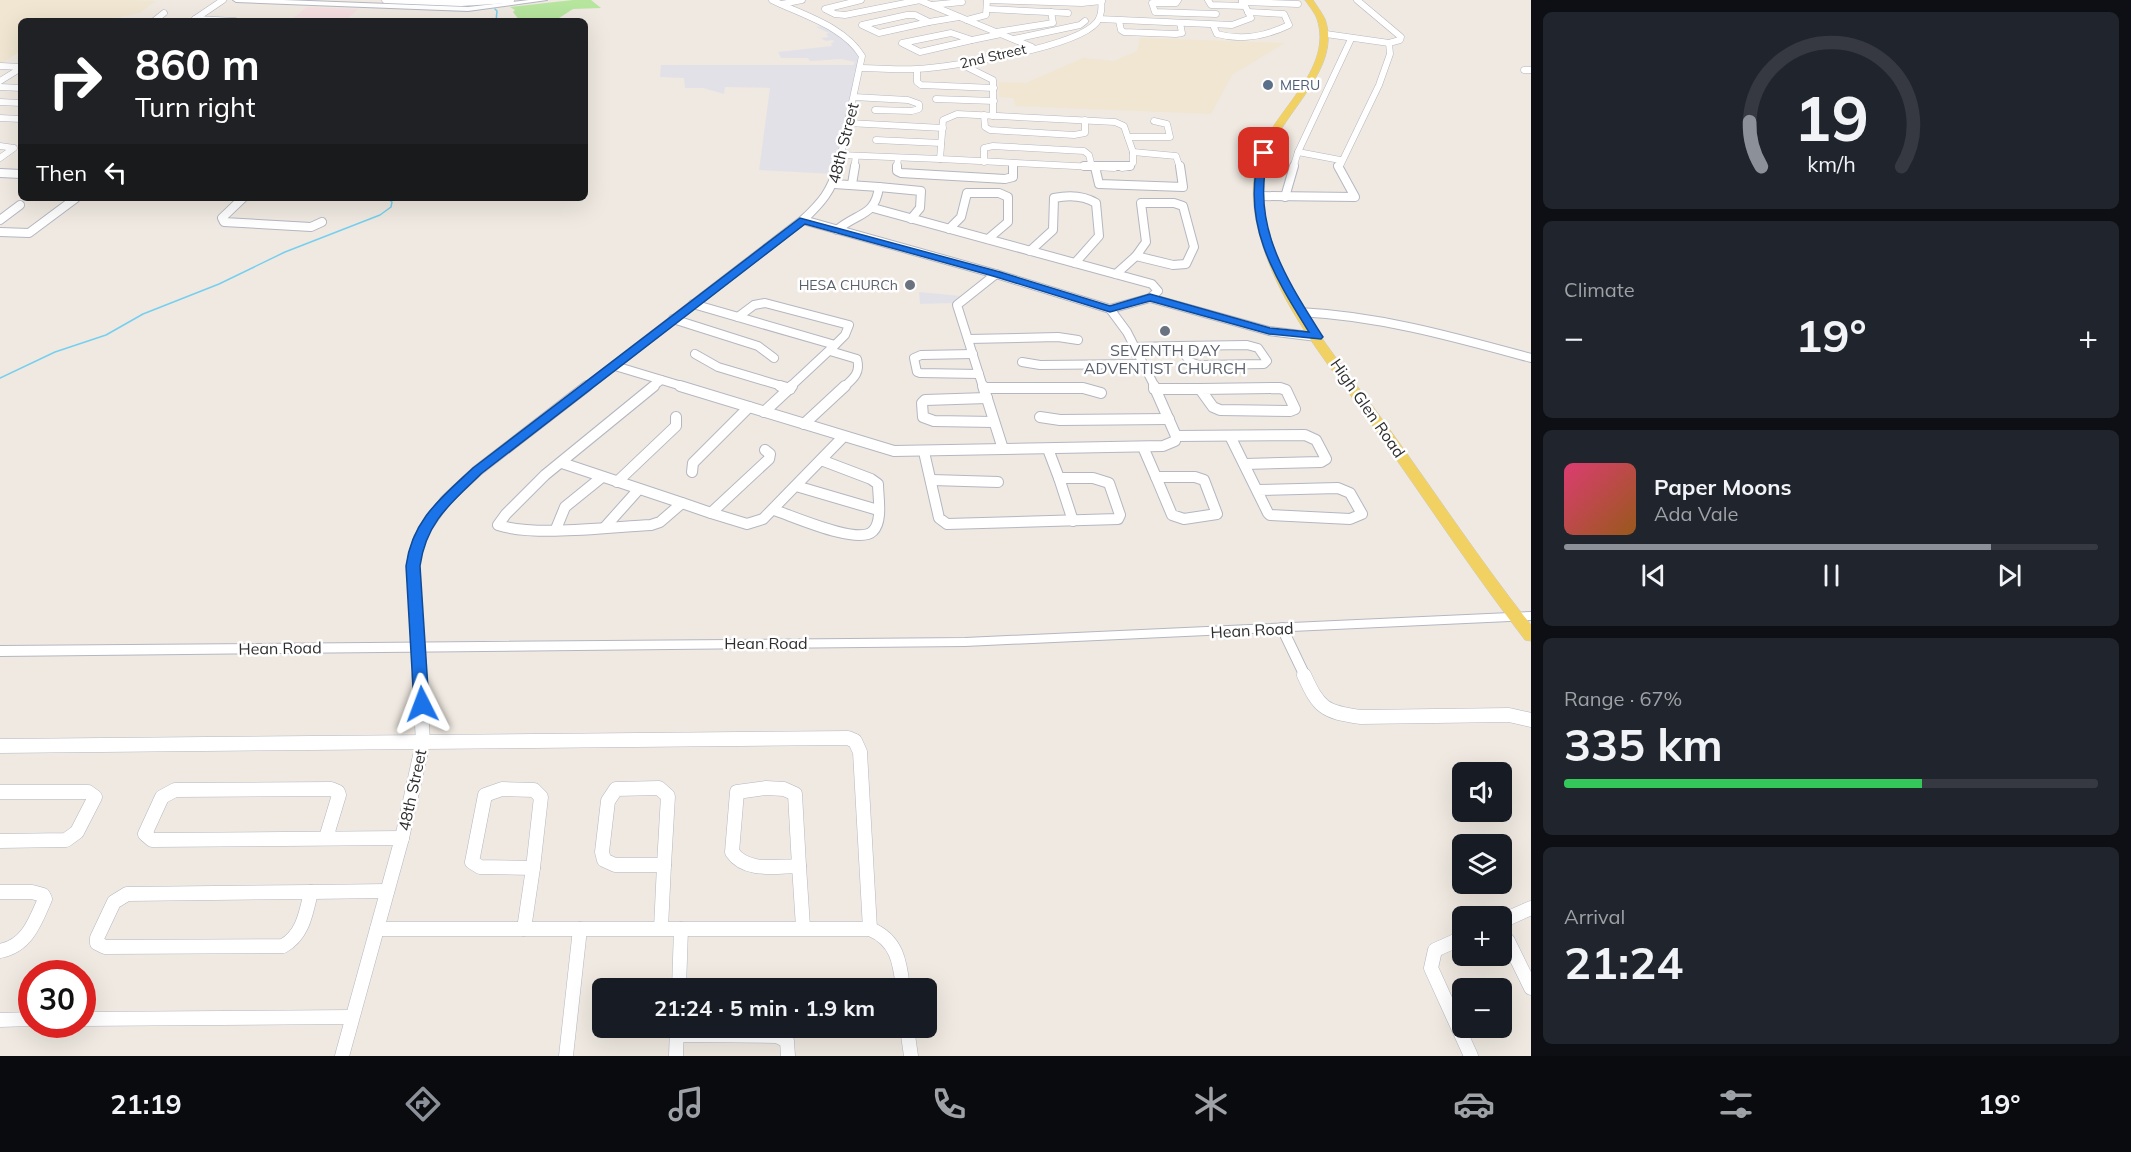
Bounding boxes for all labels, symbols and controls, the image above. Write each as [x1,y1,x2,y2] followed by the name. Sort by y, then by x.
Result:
[135,38,260,91] text: 860 m
[958,40,1028,72] street label: 2nd Street
[36,42,114,120] icon: right
[1280,76,1320,94] place label: MERU
[1261,78,1275,92] marker: MERU
[1794,79,1868,158] text: 19
[135,90,255,124] text: Turn right
[823,100,863,185] street label: 48th Street
[1238,127,1289,178] pin
[1247,136,1280,169] icon: arrive
[1807,151,1855,178] text: km/h
[99,156,132,189] icon: left
[36,159,87,187] text: Then
[799,276,898,294] place label: HESA CHURCh
[1564,277,1635,302] text: Climate
[903,278,917,292] marker: HESA CHURCh
[1795,307,1867,363] text: 19°
[1564,316,1584,357] text: −
[2078,316,2098,357] text: +
[1158,324,1172,338] marker: SEVENTH DAY ADVENTIST CHURCH
[1084,340,1246,378] place label: SEVENTH DAY ADVENTIST CHURCH
[1326,355,1410,461] street label: High Glen Road
[1654,473,1792,501] text: Paper Moons
[1654,501,1738,526] text: Ada Vale
[1637,559,1670,592] icon: previous
[1815,559,1848,592] icon: pause
[1993,559,2026,592] icon: next
[1210,618,1294,642] street label: Hean Road
[724,633,808,653] street label: Hean Road
[238,637,322,659] street label: Hean Road
[390,672,454,736] position arrow
[1564,686,1682,711] text: Range · 67%
[1564,716,1723,772] text: 335 km
[394,747,430,832] street label: 48th Street
[1452,762,1512,1038] map controls
[1452,762,1512,822] button: sound
[1452,834,1512,894] button: layers
[1564,904,1625,929] text: Arrival
[1452,906,1512,966] button: +
[1564,934,1683,990] text: 21:24
[18,960,96,1038] speed limit sign: 30
[1452,978,1512,1038] button: −
[654,994,875,1022] text: 21:24 · 5 min · 1.9 km
[402,1083,444,1125] icon: directions
[665,1083,707,1125] icon: music
[928,1083,970,1125] icon: phone
[1190,1083,1232,1125] icon: climate
[1453,1083,1495,1125] icon: car
[1715,1083,1757,1125] icon: filters
[110,1087,182,1121] text: 21:19
[1978,1087,2021,1121] text: 19°

